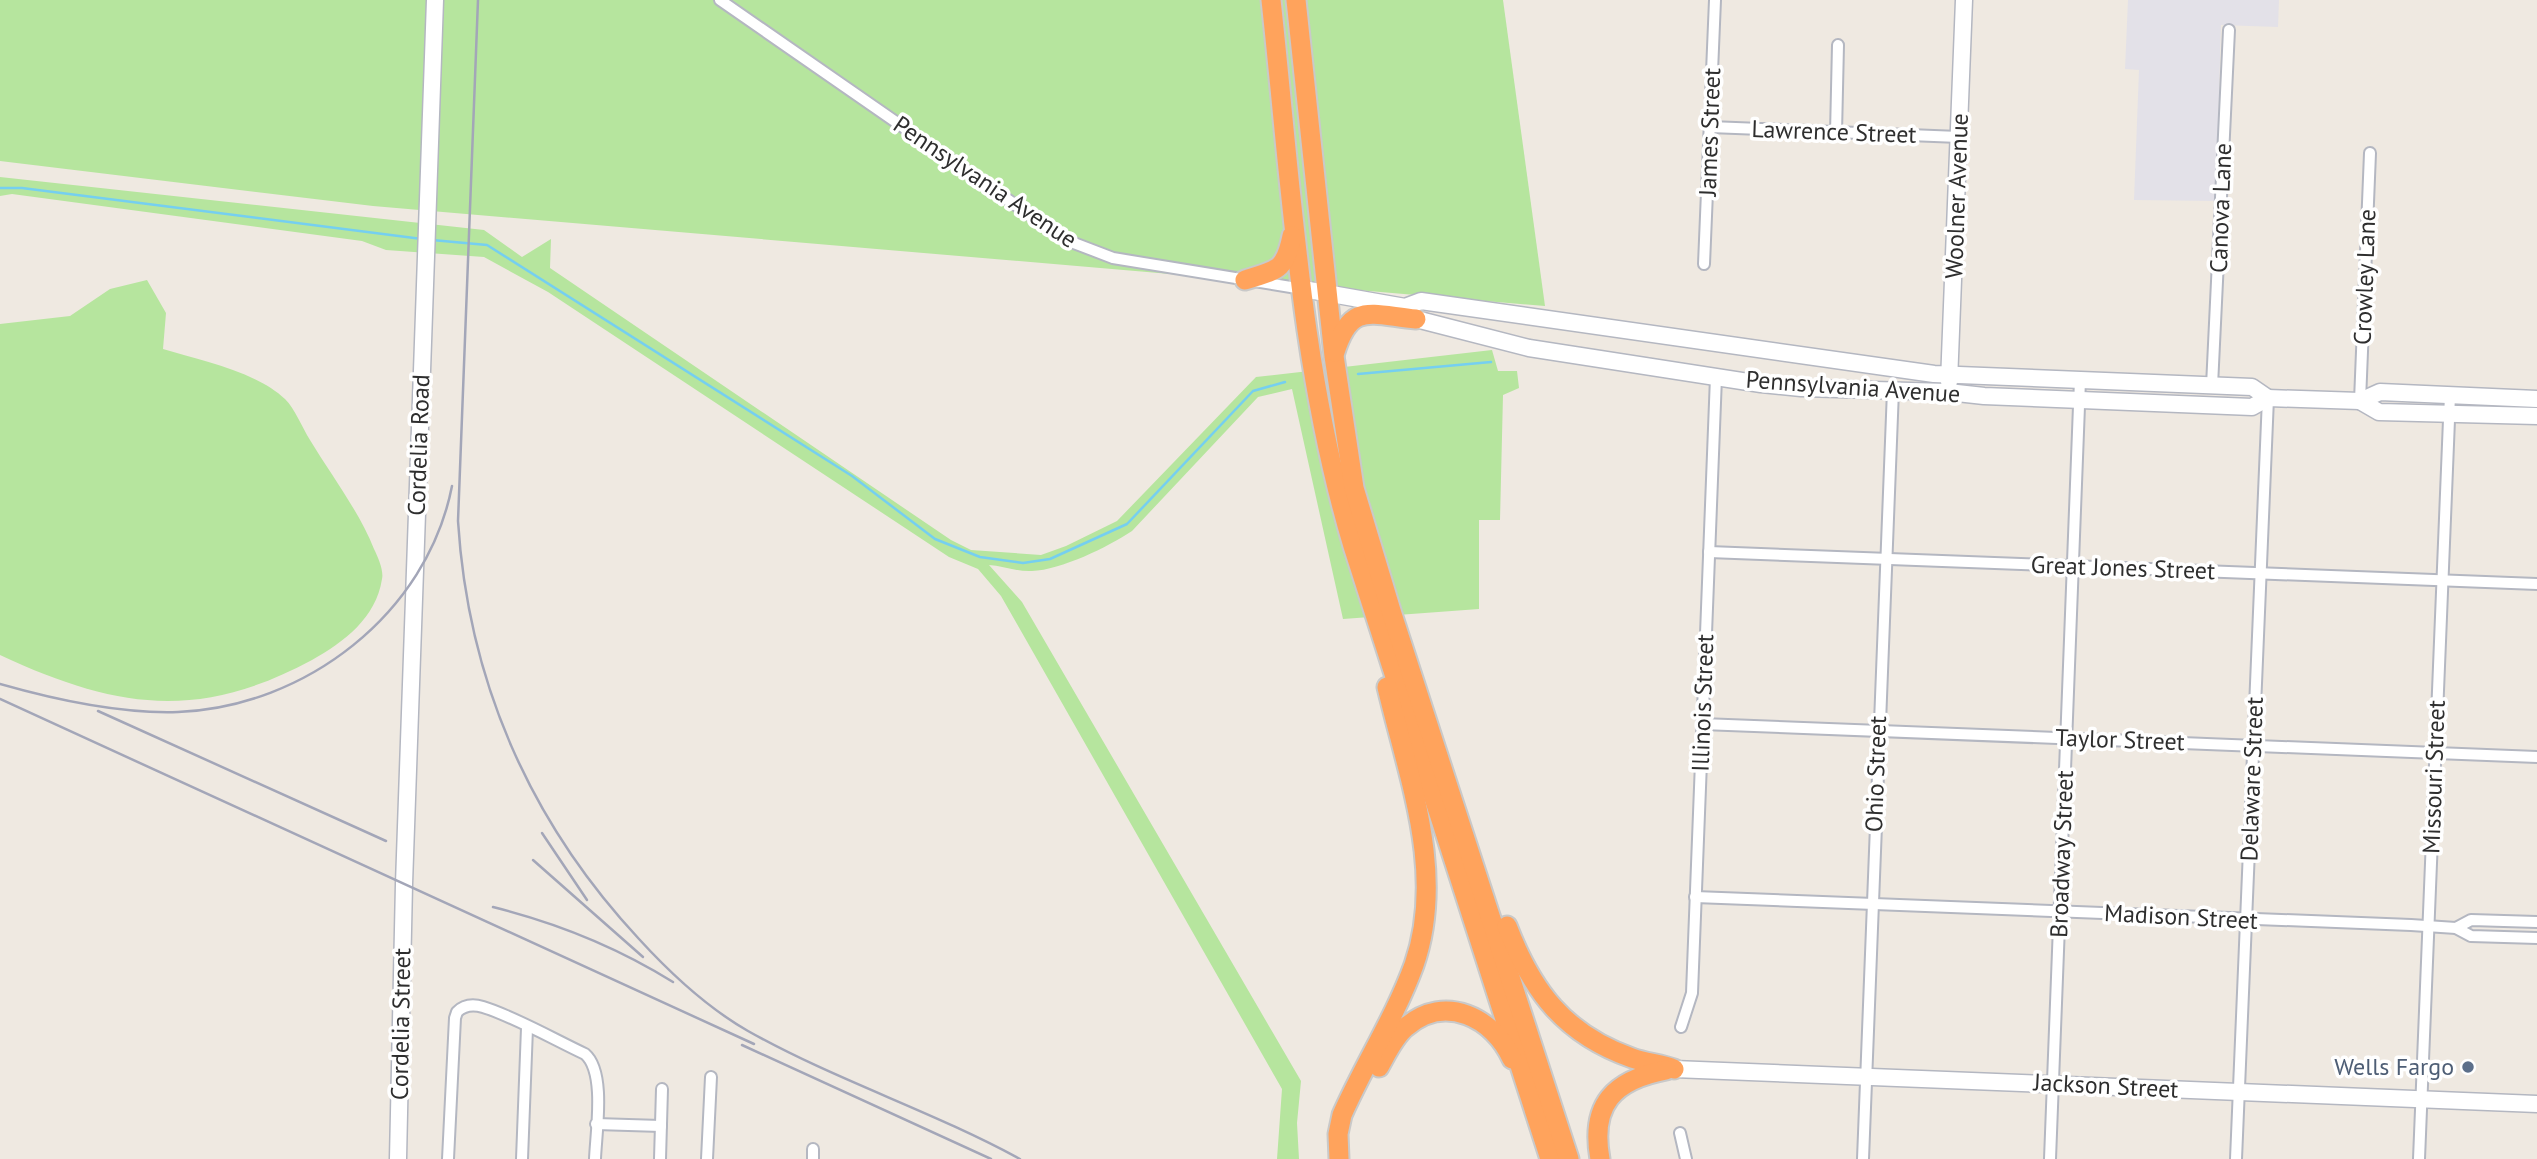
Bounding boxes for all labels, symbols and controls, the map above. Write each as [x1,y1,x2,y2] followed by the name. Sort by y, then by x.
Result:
[1692,67,1727,198] street label: James Street
[888,109,1083,255] street label: Pennsylvania Avenue
[1751,113,1917,150] street label: Lawrence Street
[1938,113,1975,279] street label: Woolner Avenue
[2203,143,2238,273] street label: Canova Lane
[2347,208,2382,346] street label: Crowley Lane
[1745,364,1961,409] street label: Pennsylvania Avenue
[401,374,436,516] street label: Cordelia Road
[2030,549,2216,586] street label: Great Jones Street
[1685,634,1720,772] street label: Illinois Street
[2233,696,2270,862] street label: Delaware Street
[2415,700,2452,854] street label: Missouri Street
[1858,715,1893,833] street label: Ohio Street
[2055,722,2185,757] street label: Taylor Street
[2043,770,2080,938] street label: Broadway Street
[2103,897,2259,936] street label: Madison Street
[384,948,417,1100] street label: Cordelia Street
[2334,1051,2454,1082] place label: Wells Fargo
[2460,1059,2476,1075] marker: Wells Fargo
[2032,1066,2179,1105] street label: Jackson Street

